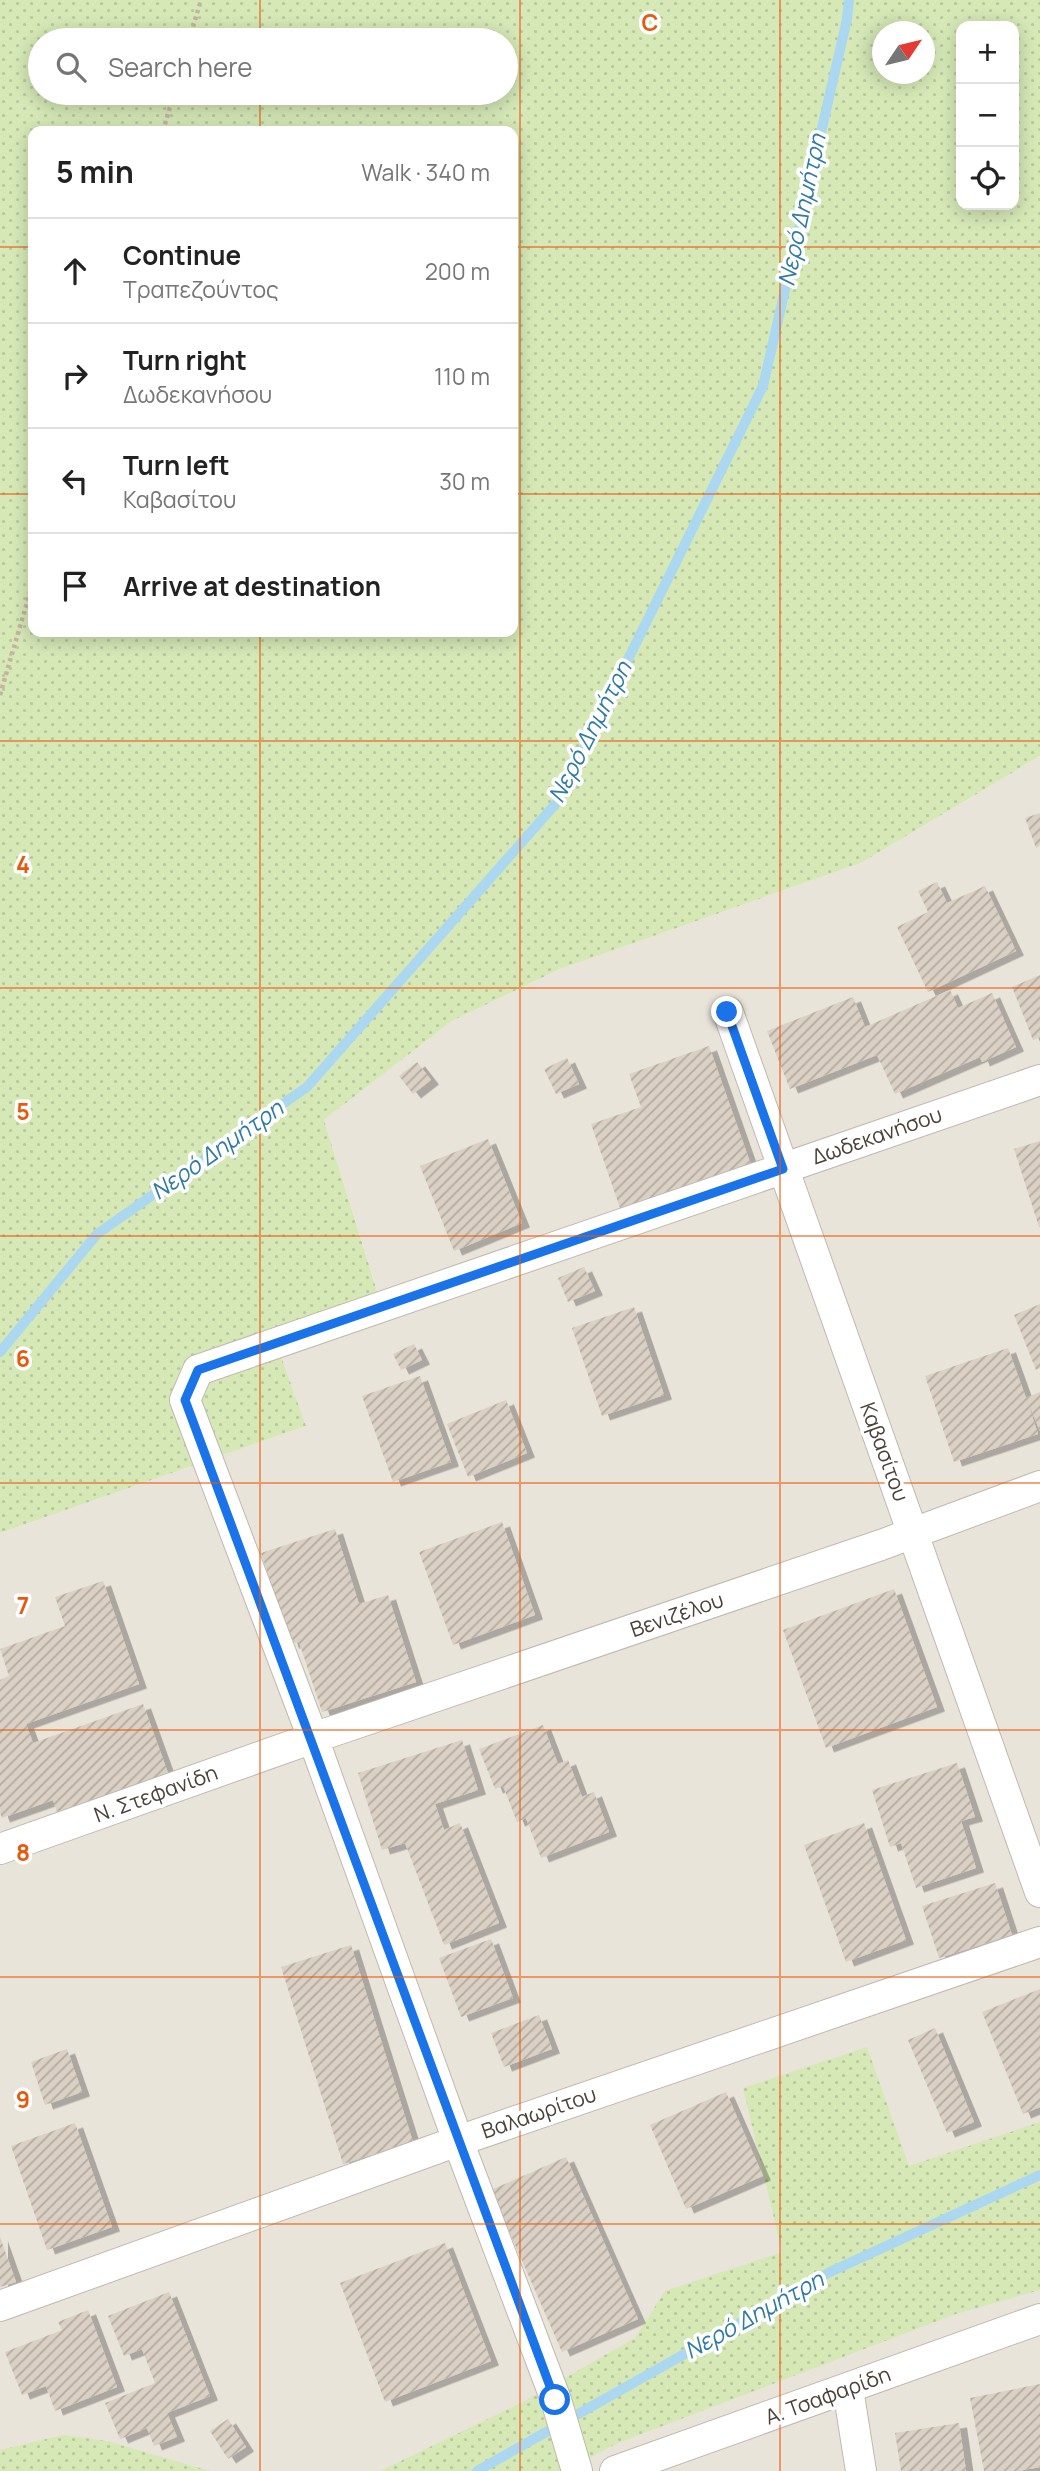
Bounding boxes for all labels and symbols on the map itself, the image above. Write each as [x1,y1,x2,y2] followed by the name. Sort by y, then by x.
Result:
[642,6,659,38] text: C
[872,21,935,84] north arrow
[769,130,833,289] water label: Νερό Δημήτρη
[540,654,639,808] water label: Νερό Δημήτρη
[16,848,30,880] text: 4
[711,996,742,1027] route end
[144,1091,290,1207] water label: Νερό Δημήτρη
[16,1095,30,1127] text: 5
[808,1100,946,1170] street label: Δωδεκανήσου
[16,1342,30,1374] text: 6
[854,1398,916,1505] street label: Καβασίτου
[626,1585,727,1643] street label: Βενιζέλου
[17,1589,29,1621] text: 7
[90,1758,221,1828] street label: Ν. Στεφανίδη
[16,1836,30,1868] text: 8
[478,2079,600,2145] street label: Βαλαωρίτου
[16,2083,30,2115] text: 9
[678,2262,830,2366] water label: Νερό Δημήτρη
[761,2359,894,2431] street label: Α. Τσαφαρίδη
[539,2384,570,2415] route start

